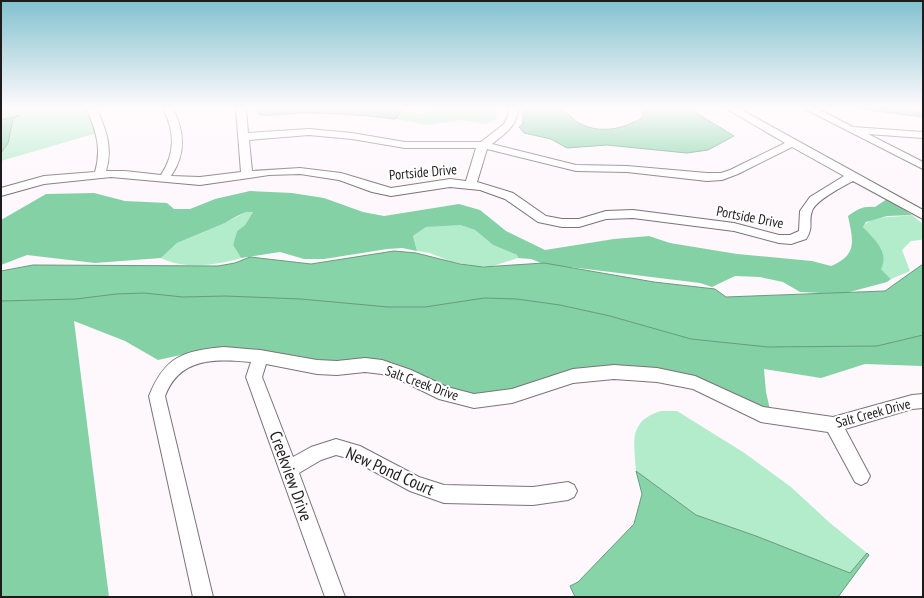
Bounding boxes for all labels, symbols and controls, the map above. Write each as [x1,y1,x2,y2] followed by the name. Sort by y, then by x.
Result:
[388,160,458,184] street label: Portside Drive
[715,202,785,232] street label: Portside Drive
[383,361,461,405] street label: Salt Creek Drive
[834,394,913,432] street label: Salt Creek Drive
[265,428,317,524] street label: Creekview Drive
[343,442,438,500] street label: New Pond Court

